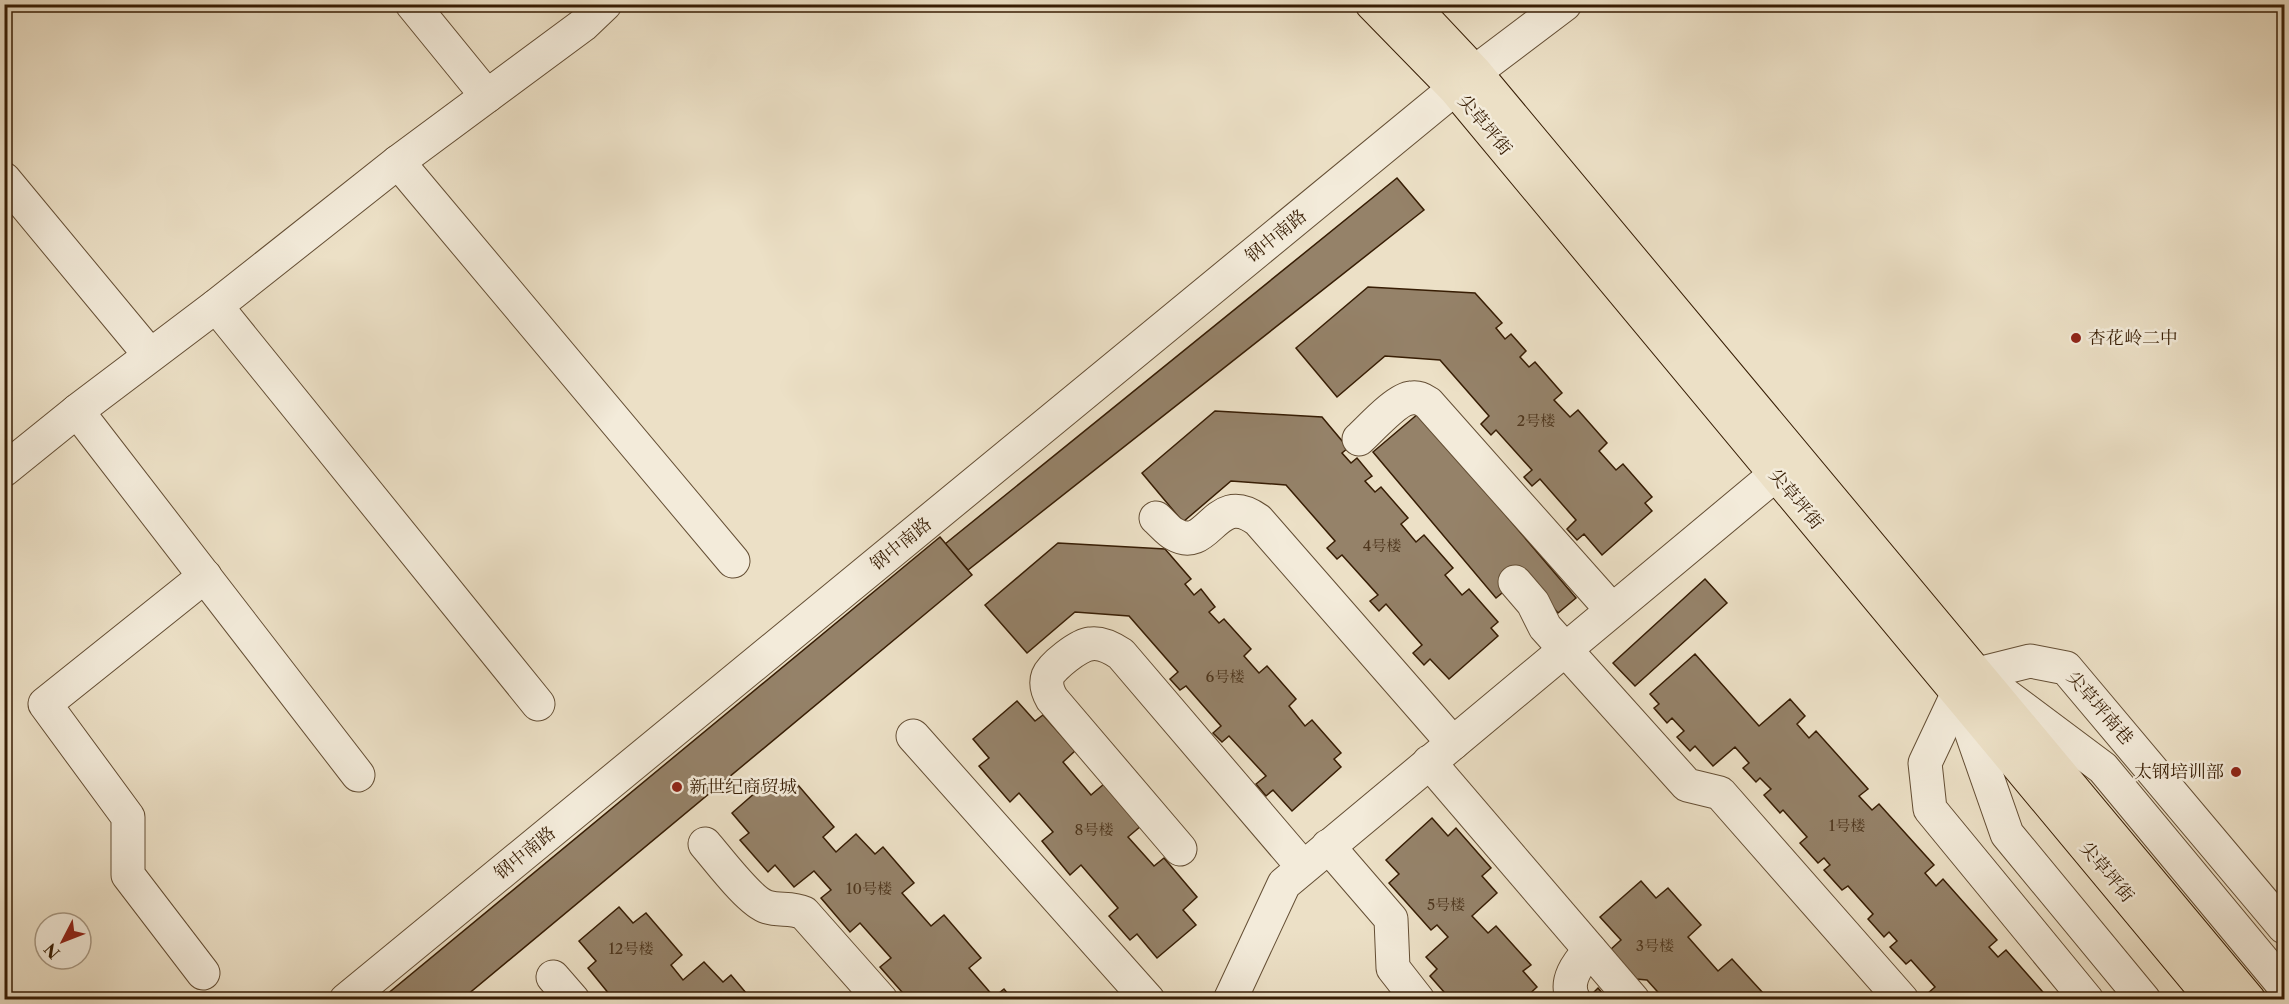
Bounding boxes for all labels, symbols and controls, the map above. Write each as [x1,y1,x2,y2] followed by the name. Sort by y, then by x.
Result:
[1453,90,1517,160] street label: 尖草坪街
[1241,205,1311,267] street label: 钢中南路
[2088,327,2178,349] place label: 杏花岭二中
[2069,331,2083,345] marker: 杏花岭二中
[1517,411,1555,430] house number: 2号楼
[1764,464,1828,534] street label: 尖草坪街
[866,513,936,575] street label: 钢中南路
[1363,536,1401,555] house number: 4号楼
[1206,667,1244,686] house number: 6号楼
[2062,667,2138,749] street label: 尖草坪南巷
[2134,761,2224,783] place label: 太钢培训部
[2229,765,2243,779] marker: 太钢培训部
[689,776,797,798] place label: 新世纪商贸城
[670,780,684,794] marker: 新世纪商贸城
[1829,816,1865,835] house number: 1号楼
[1075,820,1113,839] house number: 8号楼
[490,822,560,884] street label: 钢中南路
[2075,837,2139,907] street label: 尖草坪街
[846,879,892,898] house number: 10号楼
[1427,895,1465,914] house number: 5号楼
[33,911,93,971] north arrow
[1636,936,1674,955] house number: 3号楼
[40,939,64,963] text: N
[609,939,653,958] house number: 12号楼

